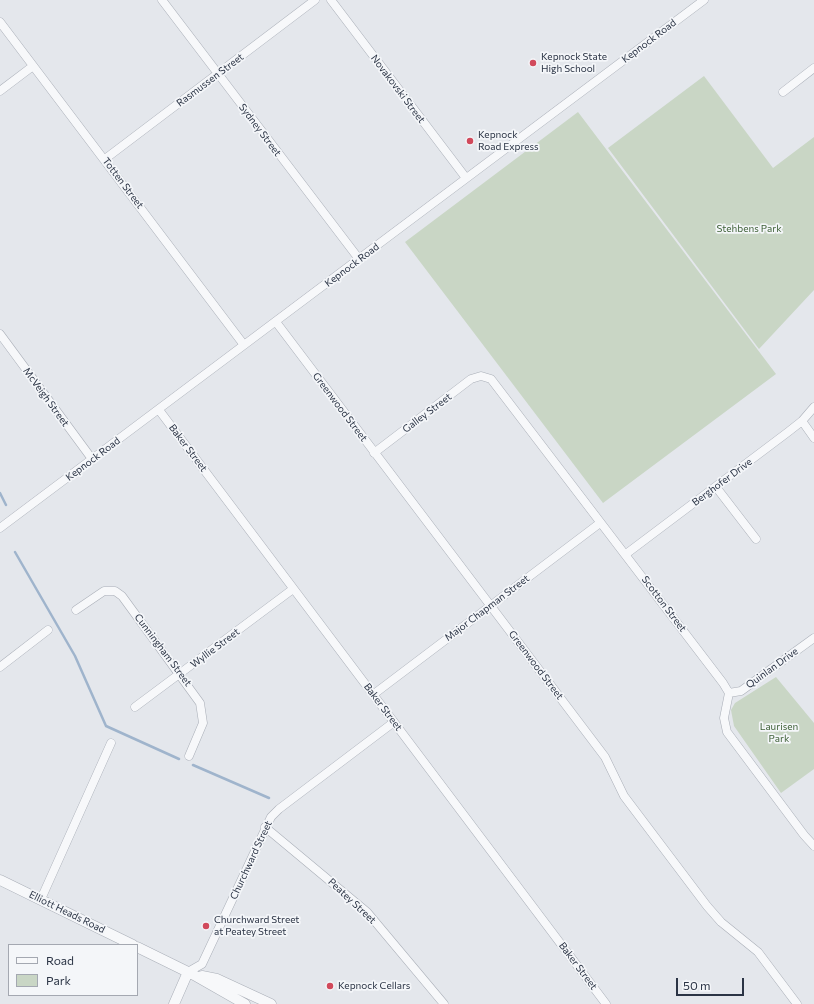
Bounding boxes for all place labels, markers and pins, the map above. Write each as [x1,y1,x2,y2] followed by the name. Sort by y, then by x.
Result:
[541,51,607,74] place label: Kepnock State High School
[528,58,538,68] marker: Kepnock State High School
[478,129,539,152] place label: Kepnock Road Express
[465,136,475,146] marker: Kepnock Road Express
[214,914,299,938] place label: Churchward Street at Peatey Street
[201,921,211,931] marker: Churchward Street at Peatey Street
[338,980,410,992] place label: Kepnock Cellars
[325,981,335,991] marker: Kepnock Cellars

